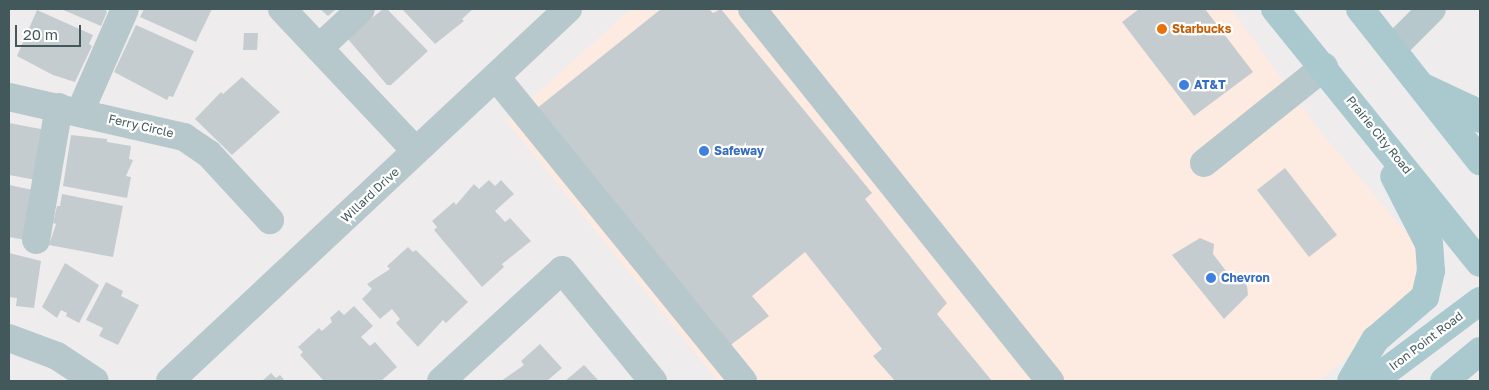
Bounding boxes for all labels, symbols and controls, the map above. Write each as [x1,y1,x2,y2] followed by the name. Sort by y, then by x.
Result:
[18,15,84,47] scale bar
[1172,22,1231,36] place label: Starbucks
[1156,23,1168,35] marker: Starbucks
[23,25,58,43] text: 20 m
[1194,78,1226,92] place label: AT&T
[1178,79,1190,91] marker: AT&T
[1343,93,1415,177] street label: Prairie City Road
[107,111,175,141] street label: Ferry Circle
[714,144,764,158] place label: Safeway
[698,145,710,157] marker: Safeway
[338,165,402,225] street label: Willard Drive
[1221,271,1270,285] place label: Chevron
[1205,272,1217,284] marker: Chevron
[1386,309,1466,373] street label: Iron Point Road

